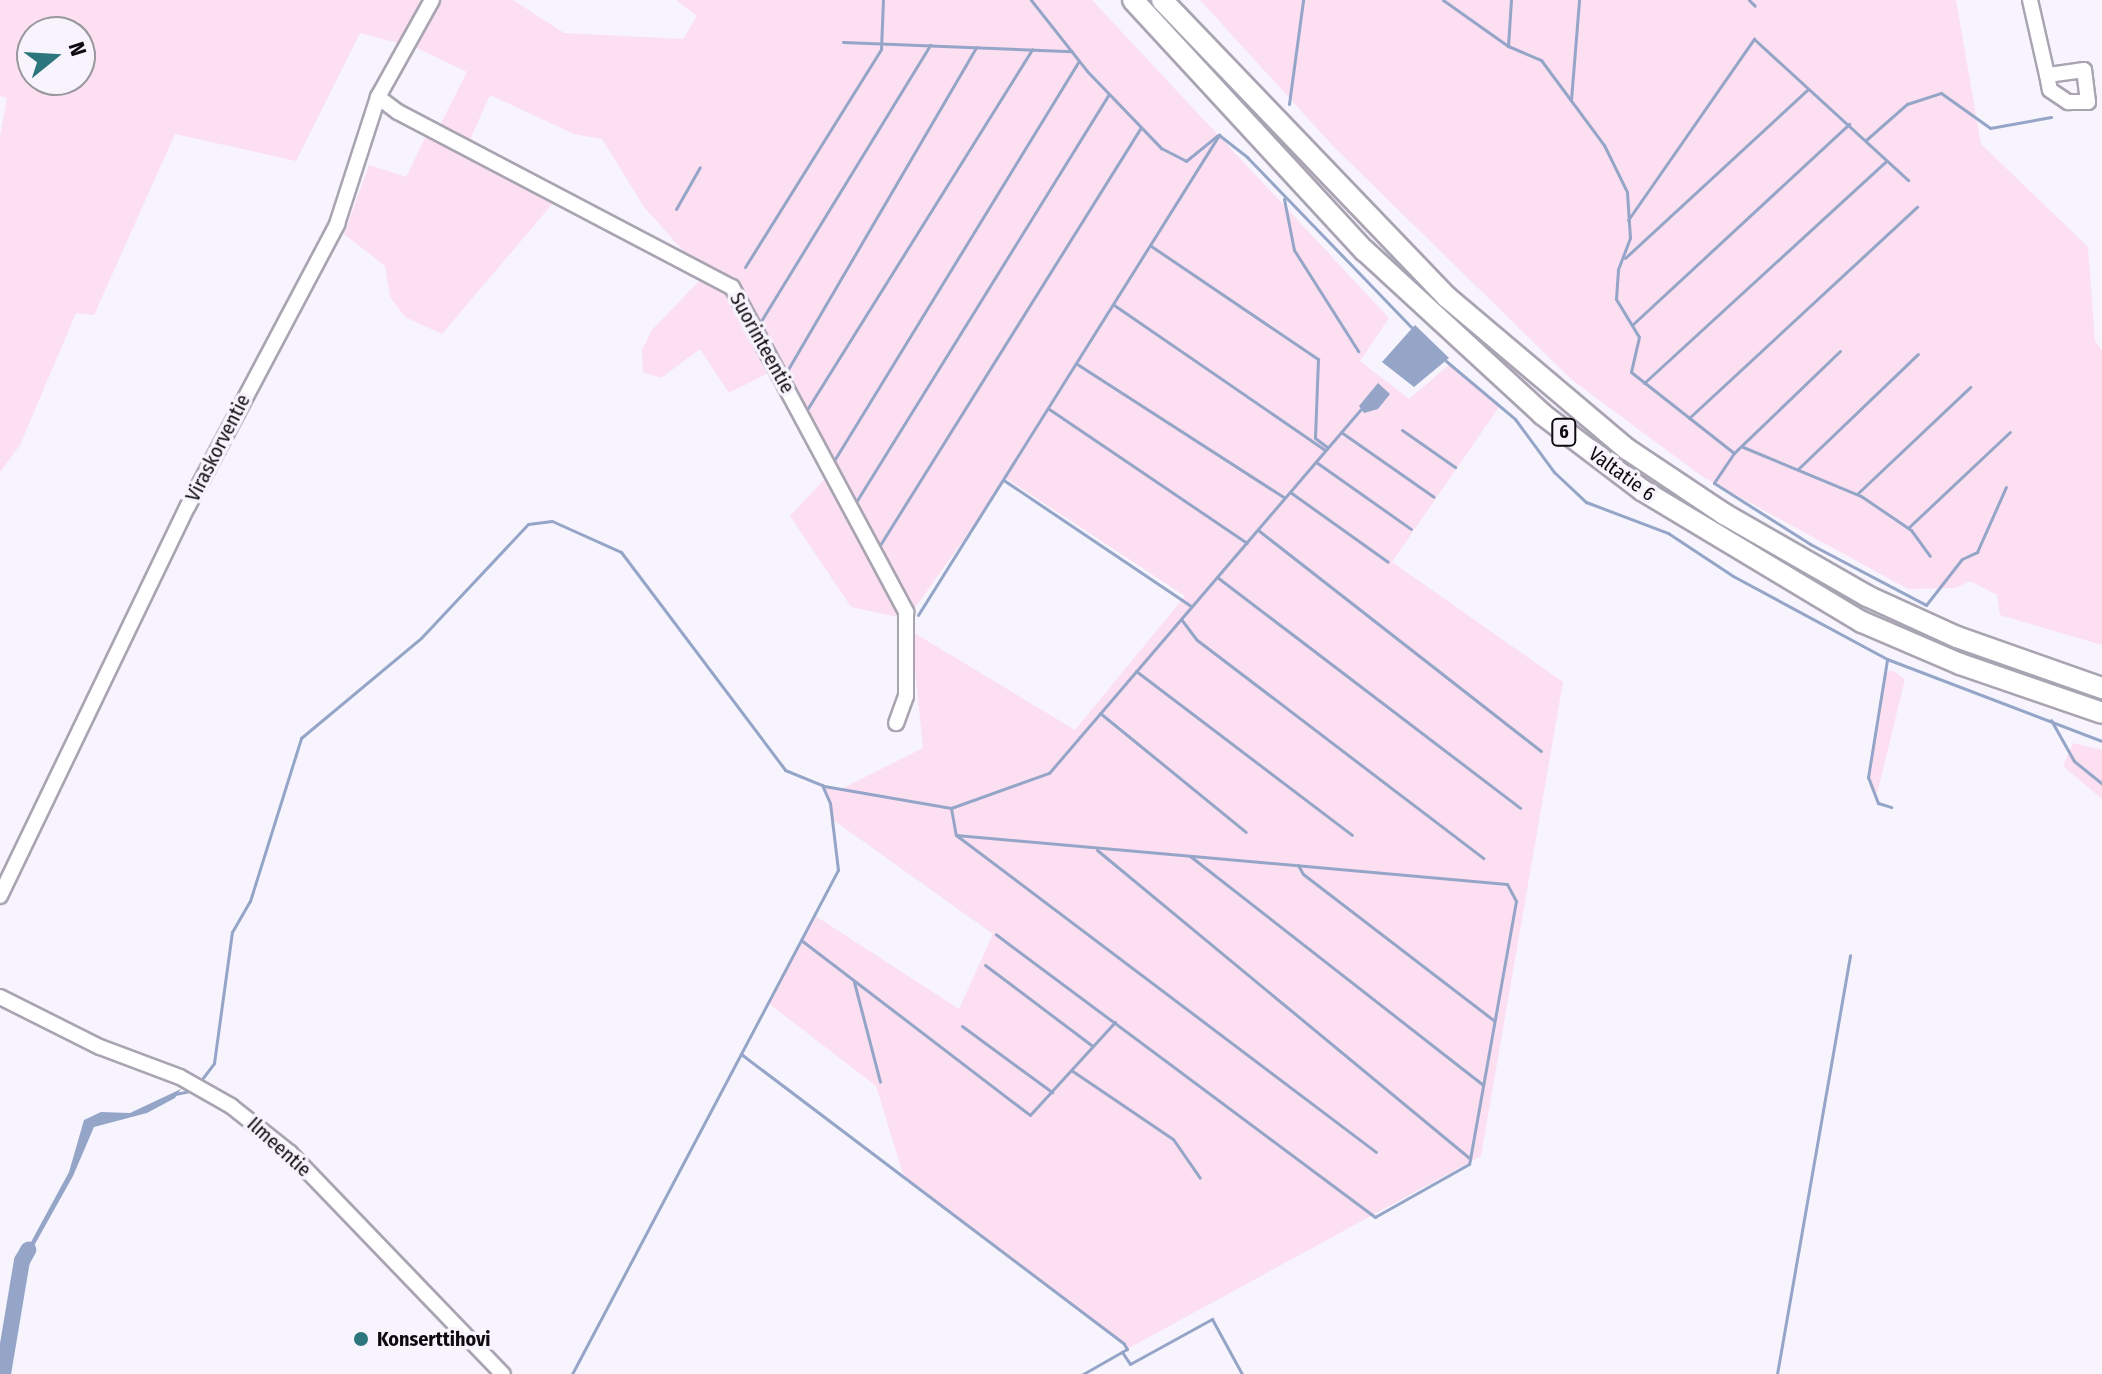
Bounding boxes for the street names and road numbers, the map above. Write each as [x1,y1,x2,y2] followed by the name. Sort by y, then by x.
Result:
[724,288,800,398] street label: Suorinteentie
[181,390,255,506] street label: Viraskorventie
[1550,418,1578,446] road number: 6
[1584,442,1660,506] street label: Valtatie 6
[242,1112,316,1182] street label: Ilmeentie

